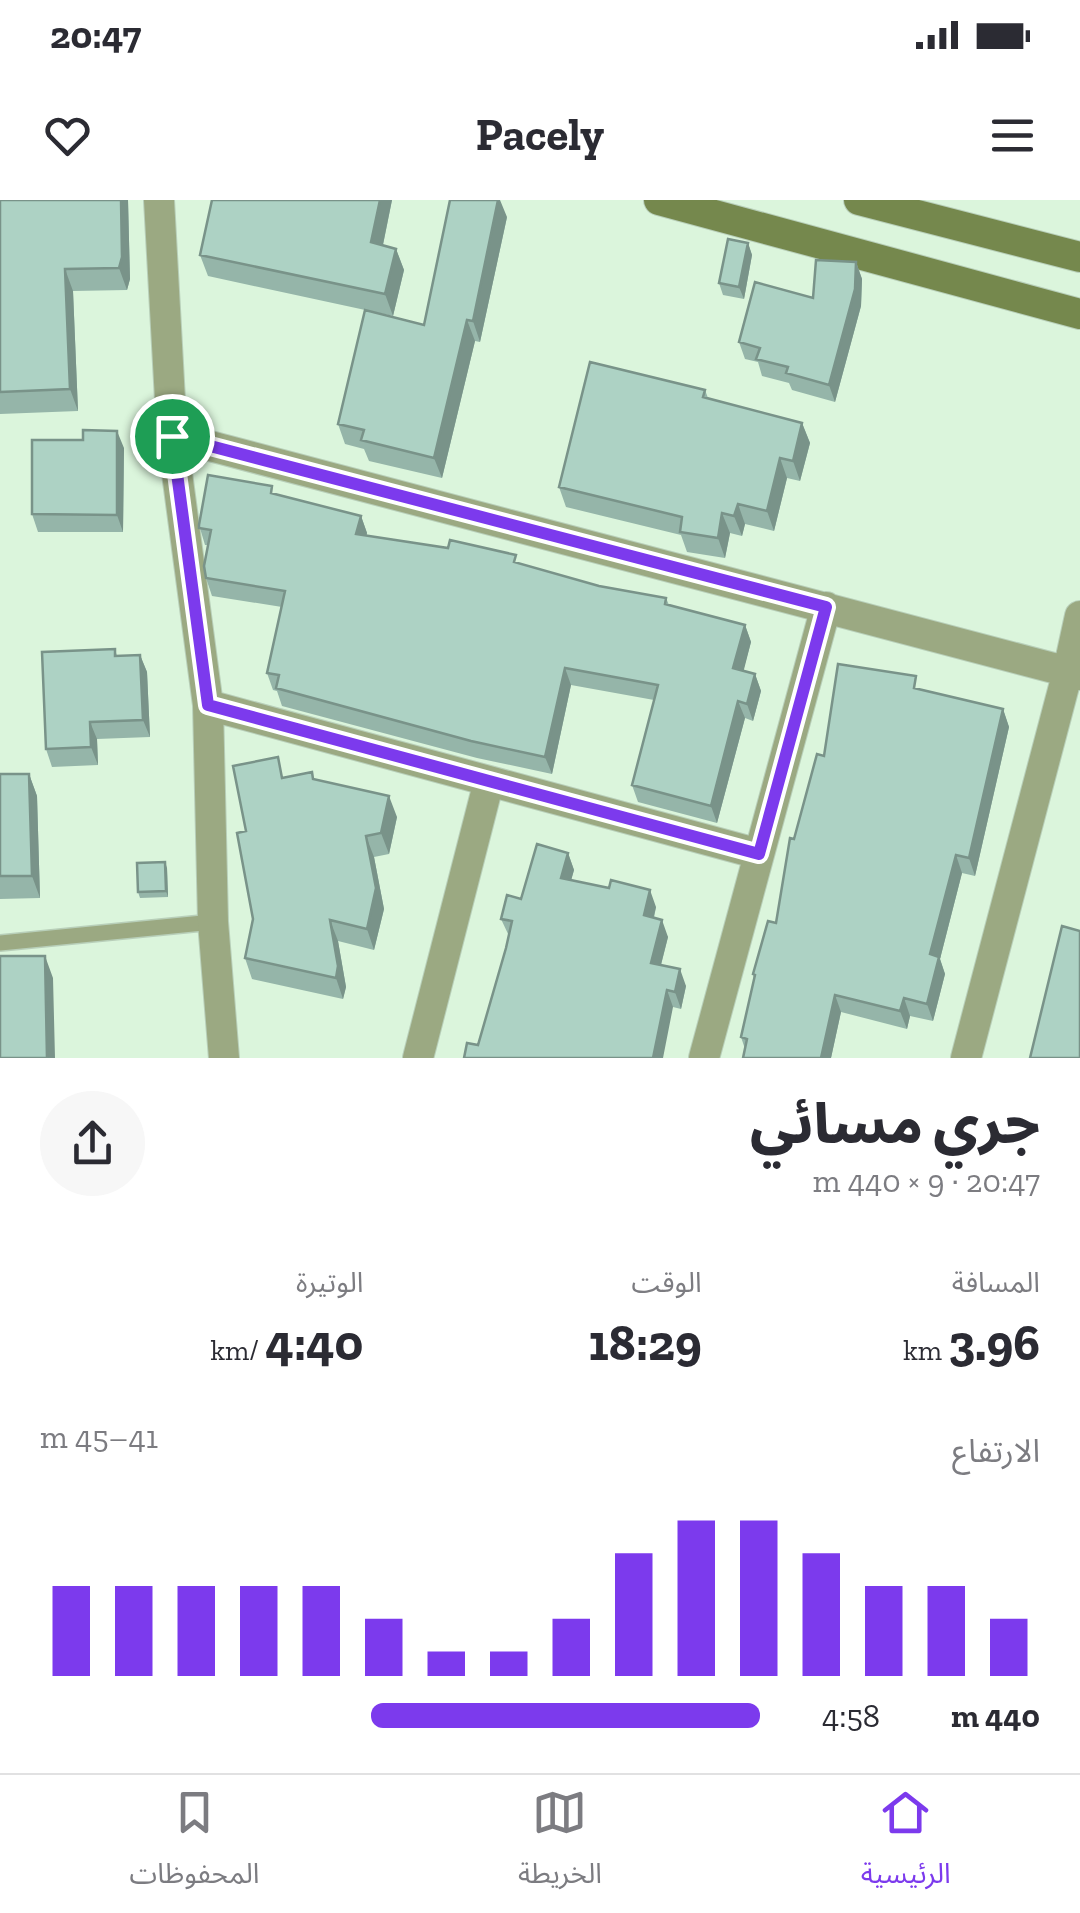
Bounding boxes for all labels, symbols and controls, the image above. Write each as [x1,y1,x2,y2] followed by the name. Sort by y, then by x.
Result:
[50,12,141,58] text: 20:47
[40,108,95,163] icon: heart
[476,108,604,162] text: Pacely
[985,108,1040,163] icon: menu
[130,394,215,479] pin
[145,409,200,464] icon: arrive
[40,1091,145,1196] button: share
[750,1091,1040,1157] text: جري مسائي
[813,1162,1040,1200] text: 20:47 · 9 × 440 m
[296,1266,363,1299] text: الوتيرة
[631,1266,702,1299] text: الوقت
[952,1266,1040,1299] text: المسافة
[265,1313,363,1373] text: 4:40
[589,1313,702,1373] text: 18:29
[948,1313,1040,1373] text: 3.96
[211,1334,265,1367] text: /km
[903,1334,948,1367] text: km
[40,1418,158,1456] text: 41–45 m
[952,1432,1040,1470] text: الارتفاع
[822,1697,880,1735] text: 4:58
[951,1697,1040,1735] text: 440 m
[129,1785,259,1904] tab: المحفوظات
[518,1785,602,1904] tab: الخريطة
[861,1785,951,1904] tab: الرئيسية

